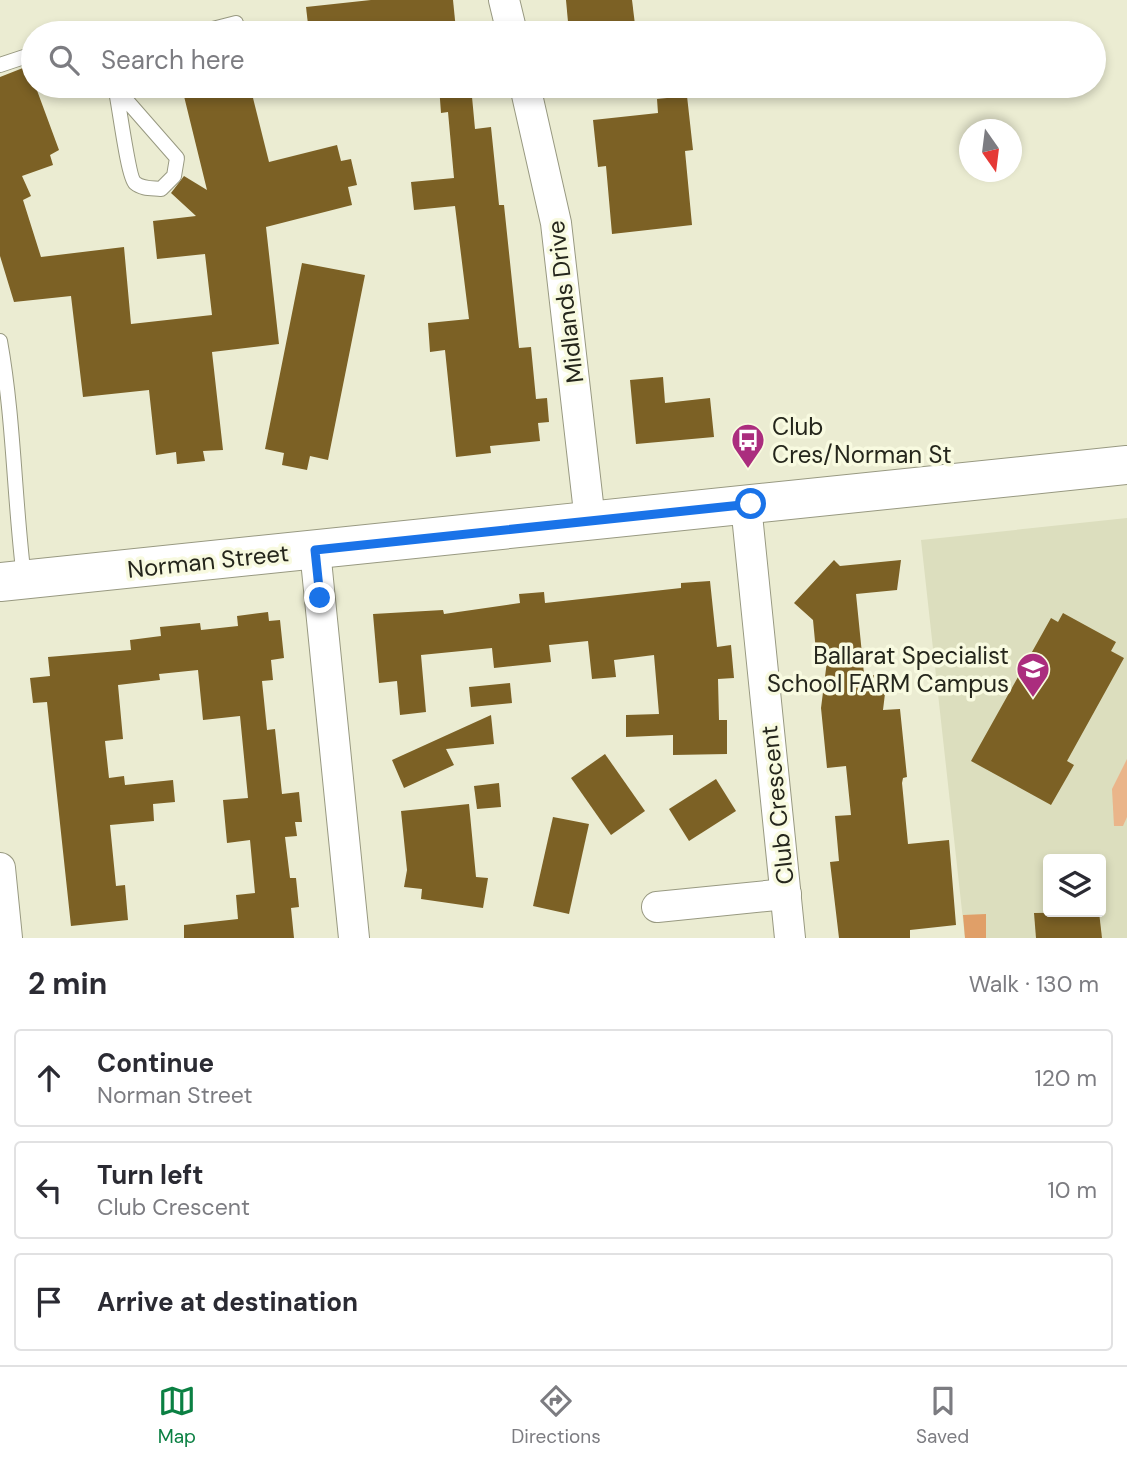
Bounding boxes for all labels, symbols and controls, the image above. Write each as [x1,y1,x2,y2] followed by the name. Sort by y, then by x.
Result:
[21,21,1106,98] search box
[45,41,83,79] icon: search
[101,43,244,77] text: Search here
[959,119,1022,182] north arrow
[540,219,590,385] street label: Midlands Drive
[772,411,952,470] place label: Club Cres/Norman St
[729,421,767,470] bus stop icon: Club Cres/Norman St
[735,488,766,519] route start
[126,537,290,585] street label: Norman Street
[304,582,335,613] route end
[767,640,1009,699] place label: Ballarat Specialist School FARM Campus
[1014,650,1052,699] school or university icon: Ballarat Specialist School FARM Campus
[753,724,801,886] street label: Club Crescent
[1043,854,1106,917] map controls
[1043,854,1106,917] button: layers
[28,964,107,1003] text: 2 min
[969,969,1099,999] text: Walk · 130 m
[97,1046,214,1080] text: Continue
[30,1059,68,1097] icon: ahead
[1034,1063,1097,1093] text: 120 m
[97,1080,253,1110] text: Norman Street
[97,1158,204,1192] text: Turn left
[30,1171,68,1209] icon: left
[1047,1175,1097,1205] text: 10 m
[97,1192,250,1222] text: Club Crescent
[30,1283,68,1321] icon: arrive
[97,1285,358,1319] text: Arrive at destination
[158,1382,196,1449] tab: Map
[511,1382,601,1449] tab: Directions
[916,1382,969,1449] tab: Saved

